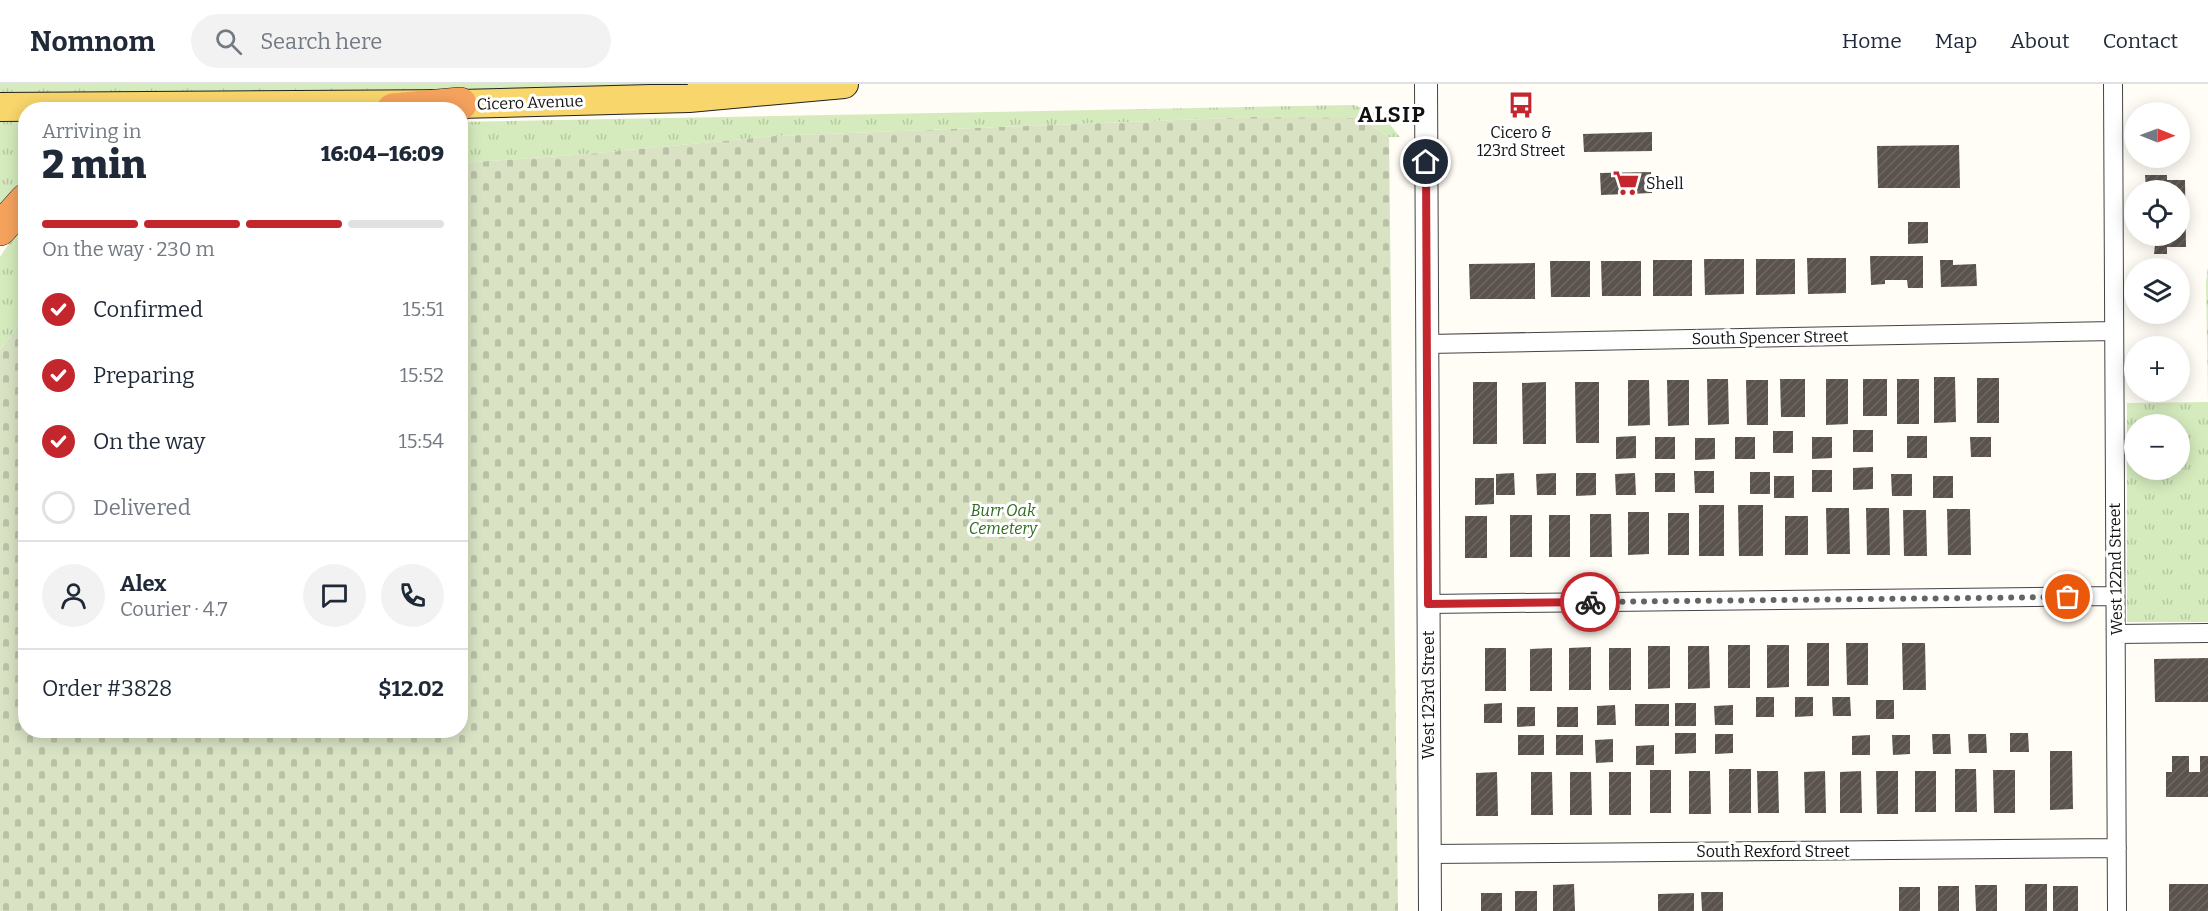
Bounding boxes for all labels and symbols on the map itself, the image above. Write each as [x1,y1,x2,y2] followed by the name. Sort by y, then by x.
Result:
[1506,90,1536,120] bus stop icon: Cicero & 123rd Street
[476,91,584,114] street label: Cicero Avenue
[1358,101,1426,128] district label: ALSIP
[2124,102,2190,168] north arrow
[1477,123,1565,160] place label: Cicero & 123rd Street
[1400,136,1451,187] pin
[1611,168,1641,198] supermarket icon: Shell
[1646,174,1684,193] place label: Shell
[1691,327,1849,348] street label: South Spencer Street
[969,501,1038,538] park label: Burr Oak Cemetery
[2105,502,2126,635] street label: West 122nd Street
[2042,571,2093,622] pin
[1560,572,1620,632] courier
[1419,630,1438,760] street label: West 123rd Street
[1696,842,1850,861] street label: South Rexford Street

